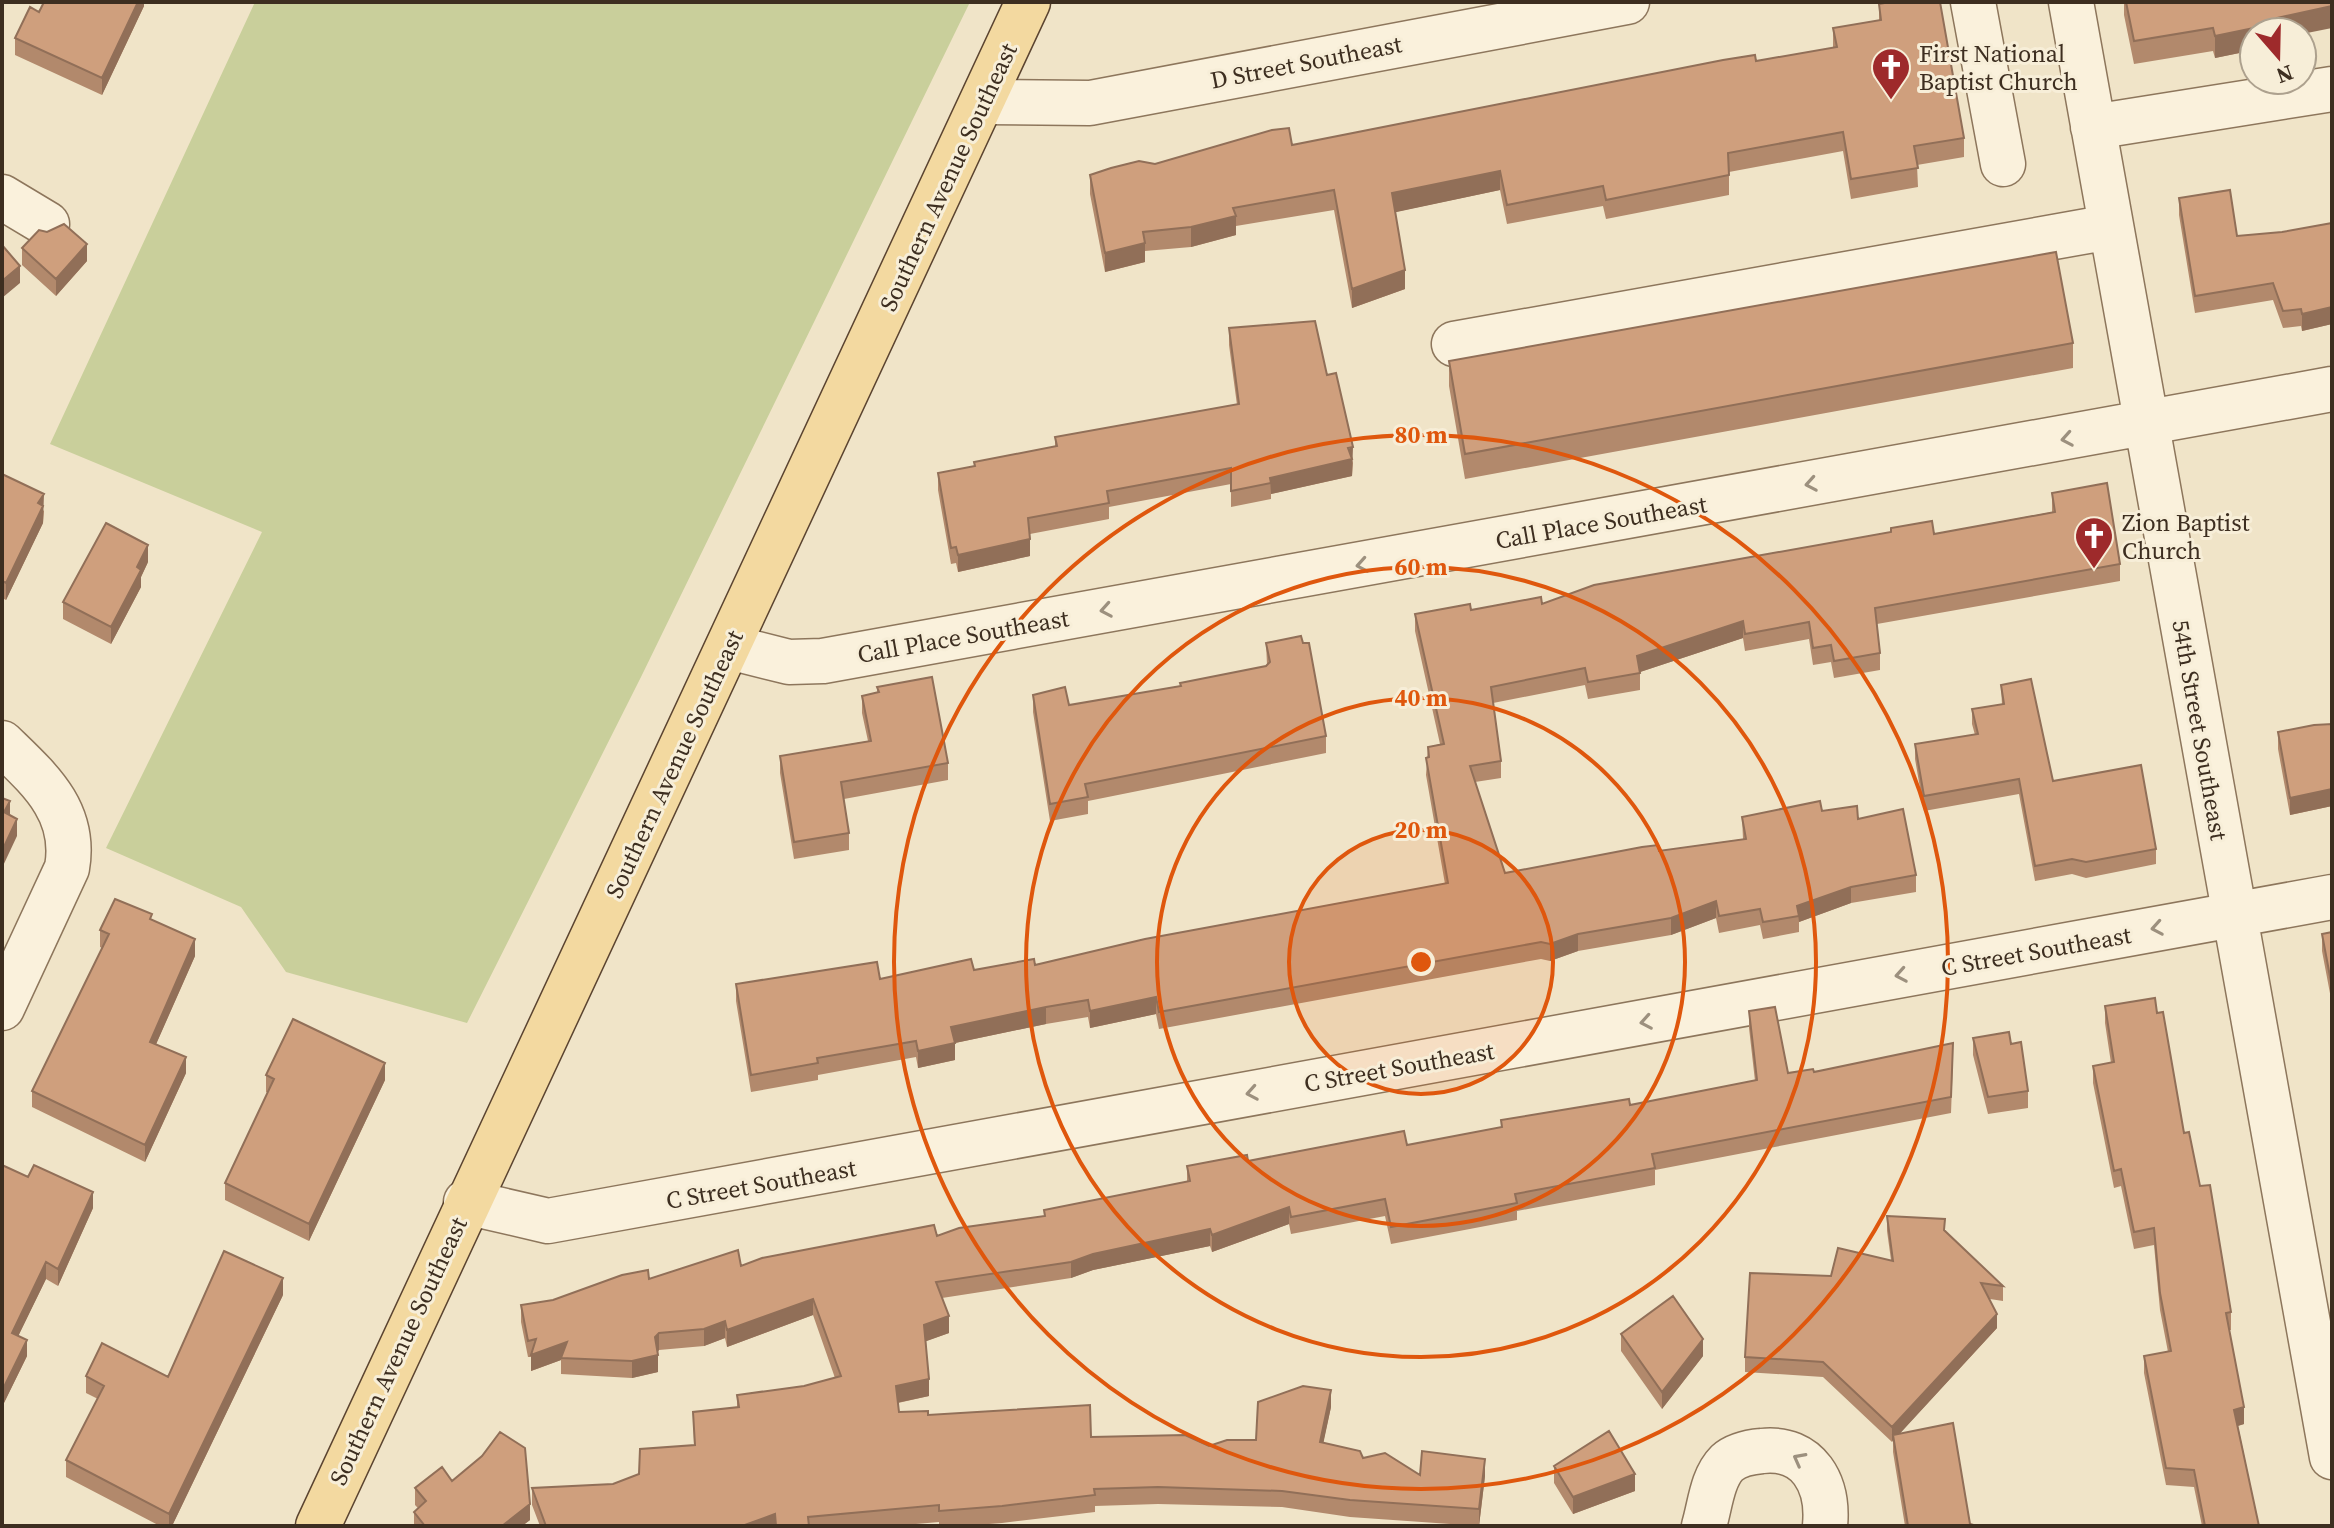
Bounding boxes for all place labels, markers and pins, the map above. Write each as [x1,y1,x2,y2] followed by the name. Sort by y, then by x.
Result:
[1919,37,2078,98] place label: First National Baptist Church
[1870,46,1912,101] church icon: First National Baptist Church
[2122,506,2250,567] place label: Zion Baptist Church
[2073,515,2115,570] church icon: Zion Baptist Church
[1407,948,1435,976] centre of rings

